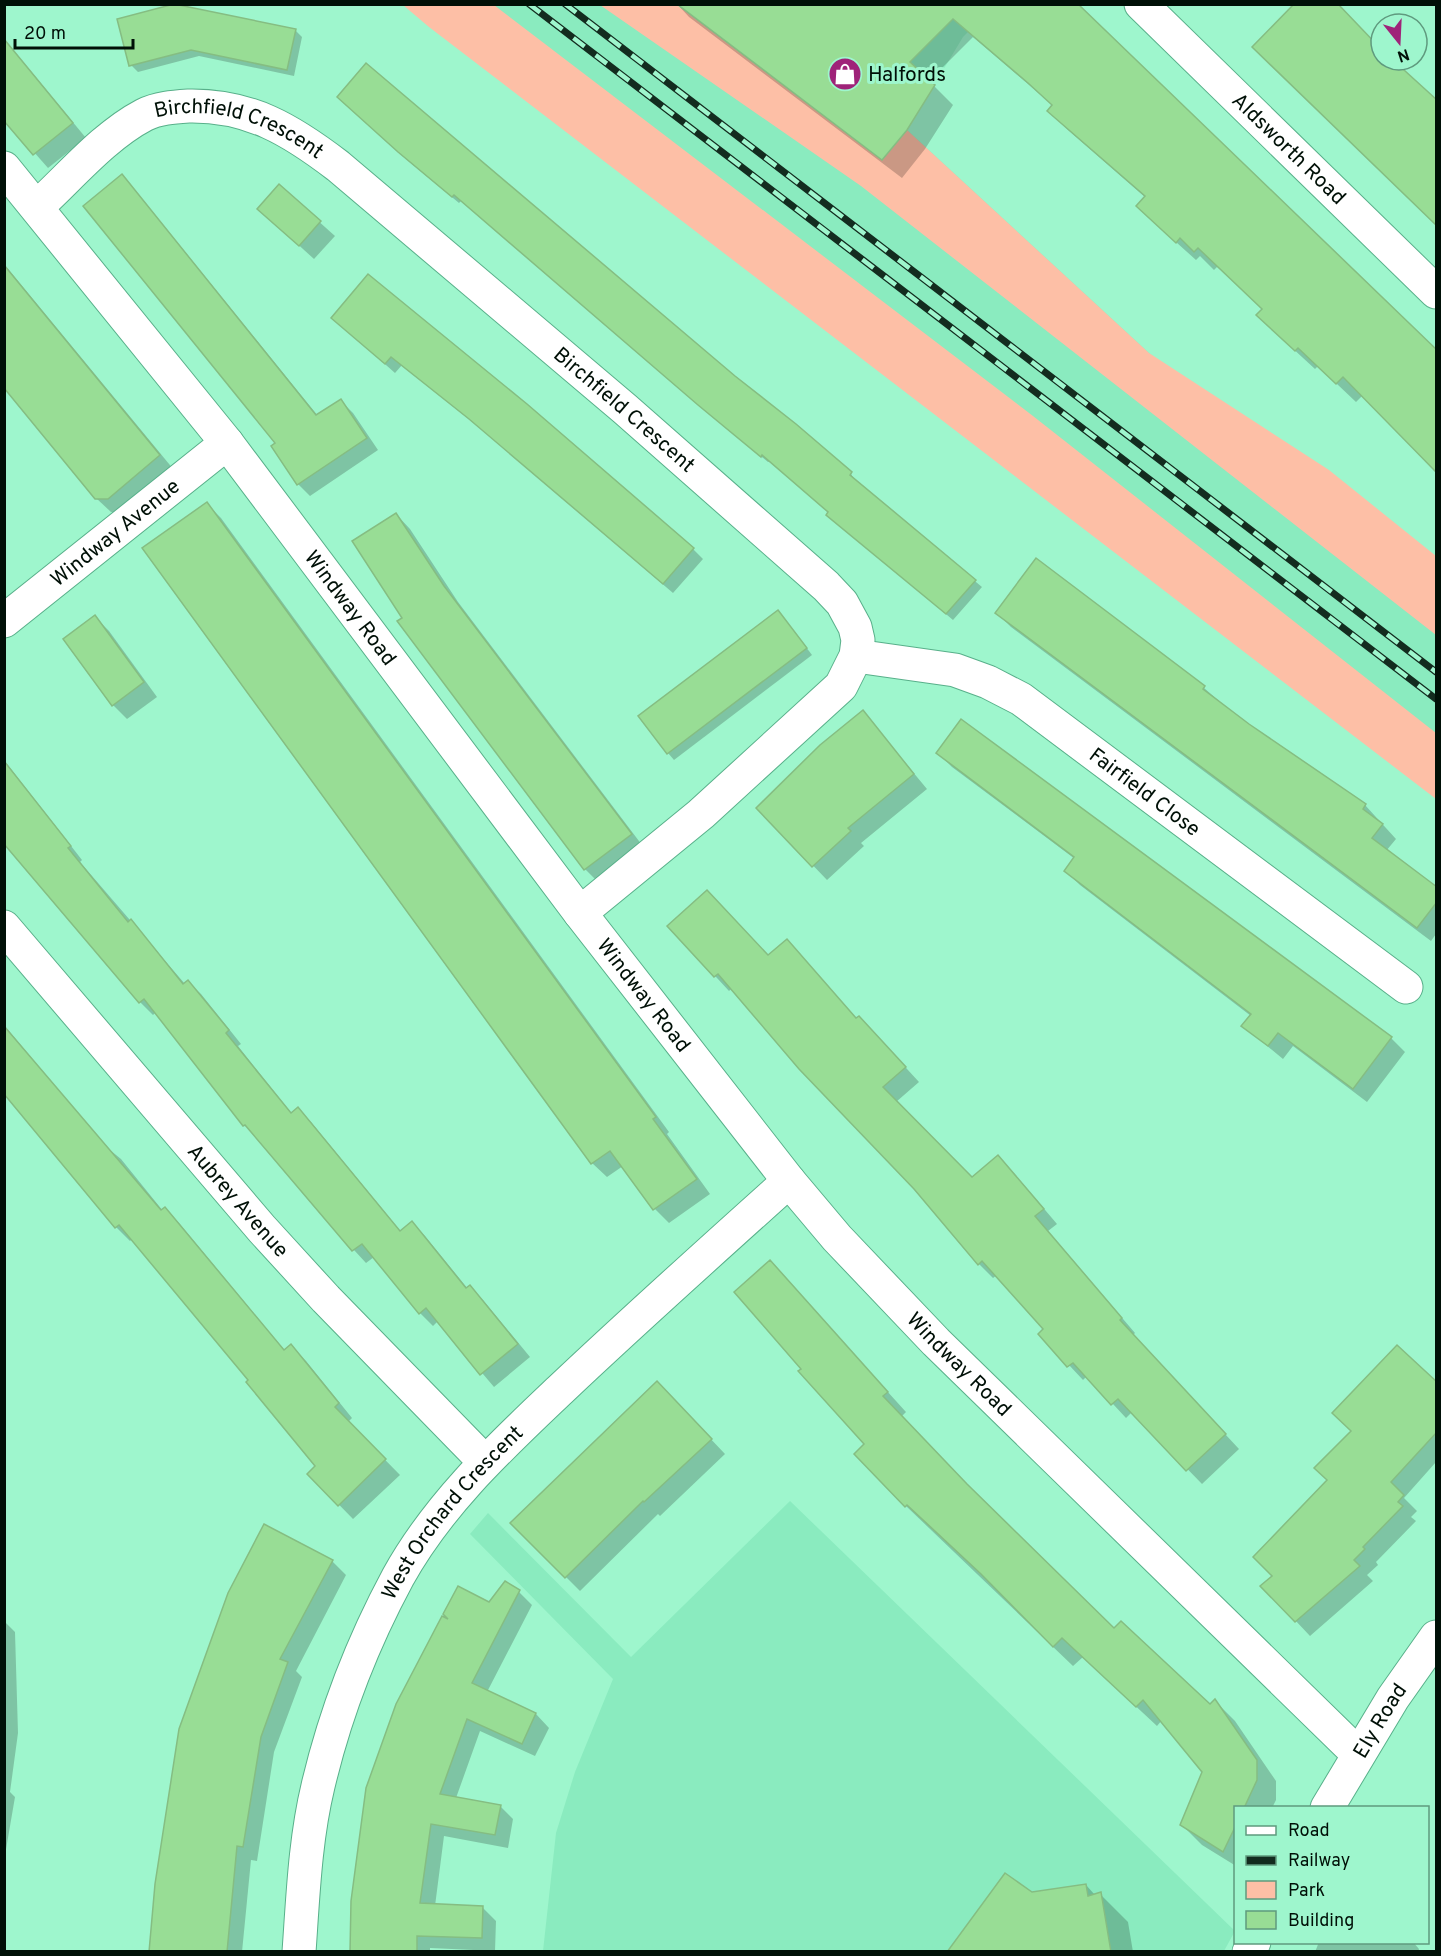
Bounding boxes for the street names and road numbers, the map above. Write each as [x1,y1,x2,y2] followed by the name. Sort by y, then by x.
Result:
[1225,88,1351,211] street label: Aldsworth Road
[152,94,328,166] street label: Birchfield Crescent
[547,342,700,479] street label: Birchfield Crescent
[46,474,186,593] street label: Windway Avenue
[297,546,402,672] street label: Windway Road
[1083,742,1205,843] street label: Fairfield Close
[590,934,696,1059] street label: Windway Road
[180,1139,294,1264] street label: Aubrey Avenue
[900,1307,1017,1423] street label: Windway Road
[376,1420,530,1605] street label: West Orchard Crescent
[1348,1679,1414,1764] street label: Ely Road

